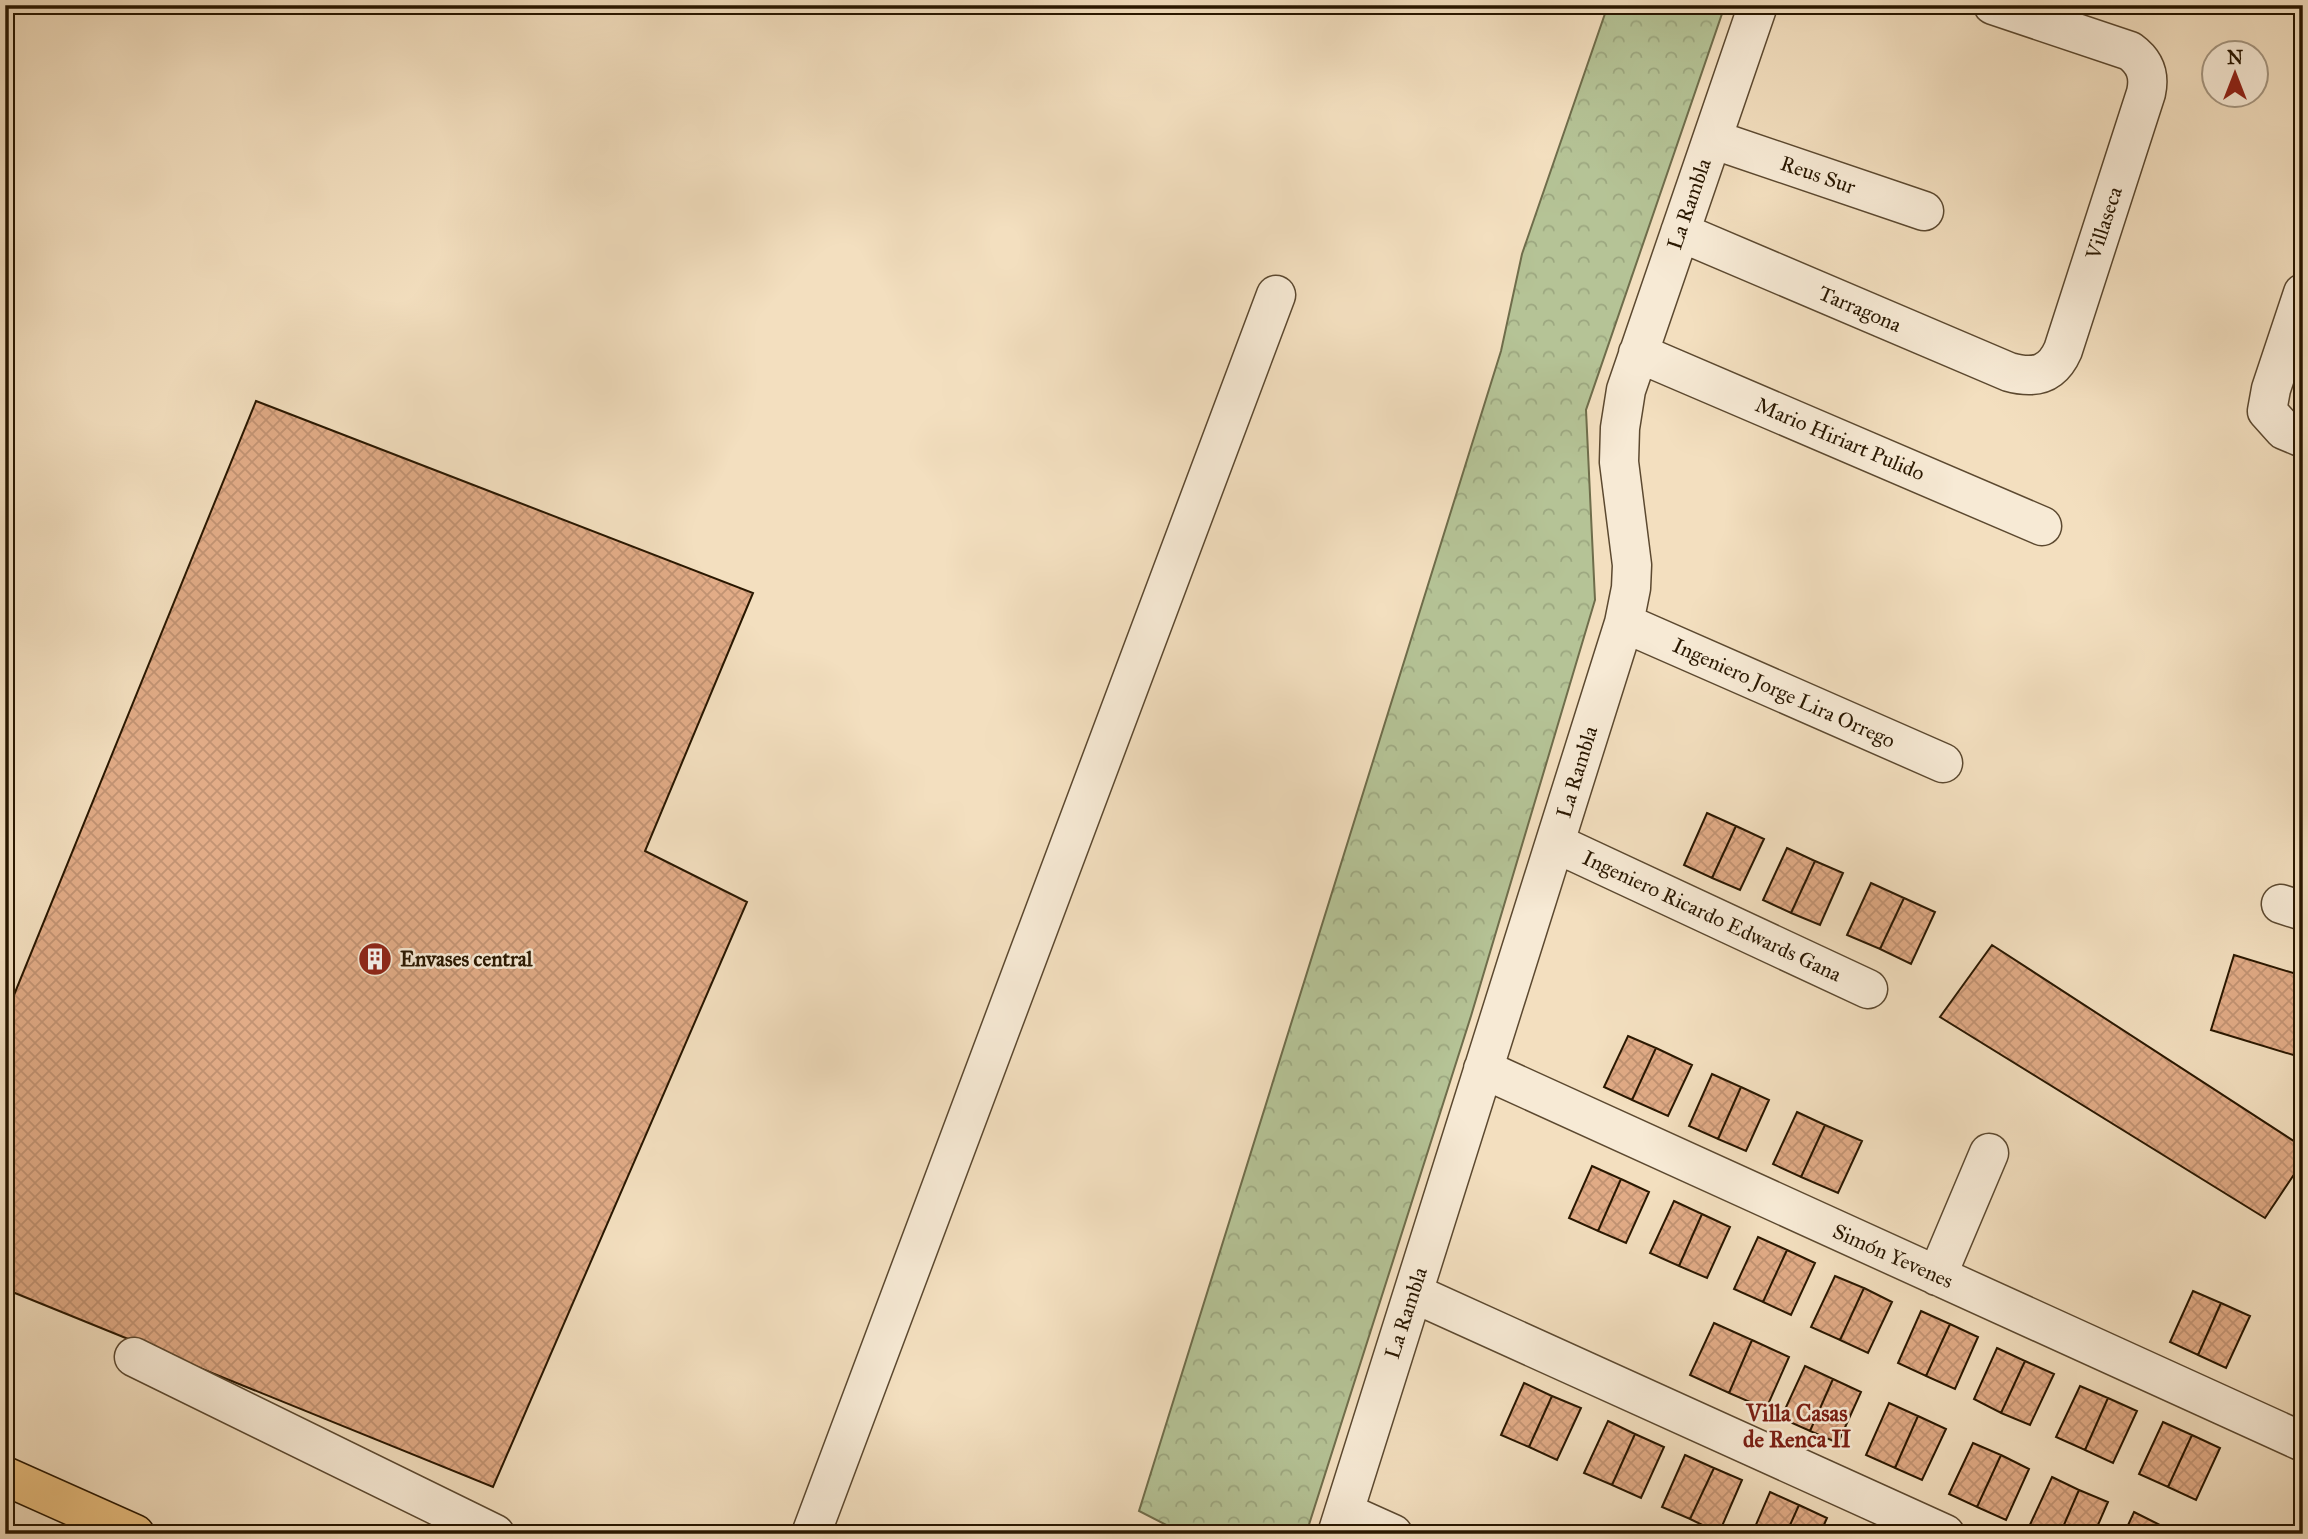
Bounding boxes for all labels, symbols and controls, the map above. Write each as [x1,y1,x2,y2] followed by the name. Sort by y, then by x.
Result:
[2200,38,2270,108] north arrow
[2227,46,2243,69] text: N
[1777,150,1859,200] street label: Reus Sur
[1661,155,1717,253] street label: La Rambla
[2080,183,2128,264] street label: Villaseca
[1815,280,1905,338] street label: Tarragona
[1751,392,1929,487] street label: Mario Hiriart Pulido
[1669,632,1900,754] street label: Ingeniero Jorge Lira Orrego
[1551,723,1603,821] street label: La Rambla
[1578,845,1846,988] street label: Ingeniero Ricardo Edwards Gana
[356,940,394,978] building icon: Envases central
[400,946,534,972] place label: Envases central
[1829,1218,1957,1294] street label: Simón Yevenes
[1379,1264,1433,1362] street label: La Rambla
[1743,1399,1851,1453] district label: Villa Casas de Renca II

